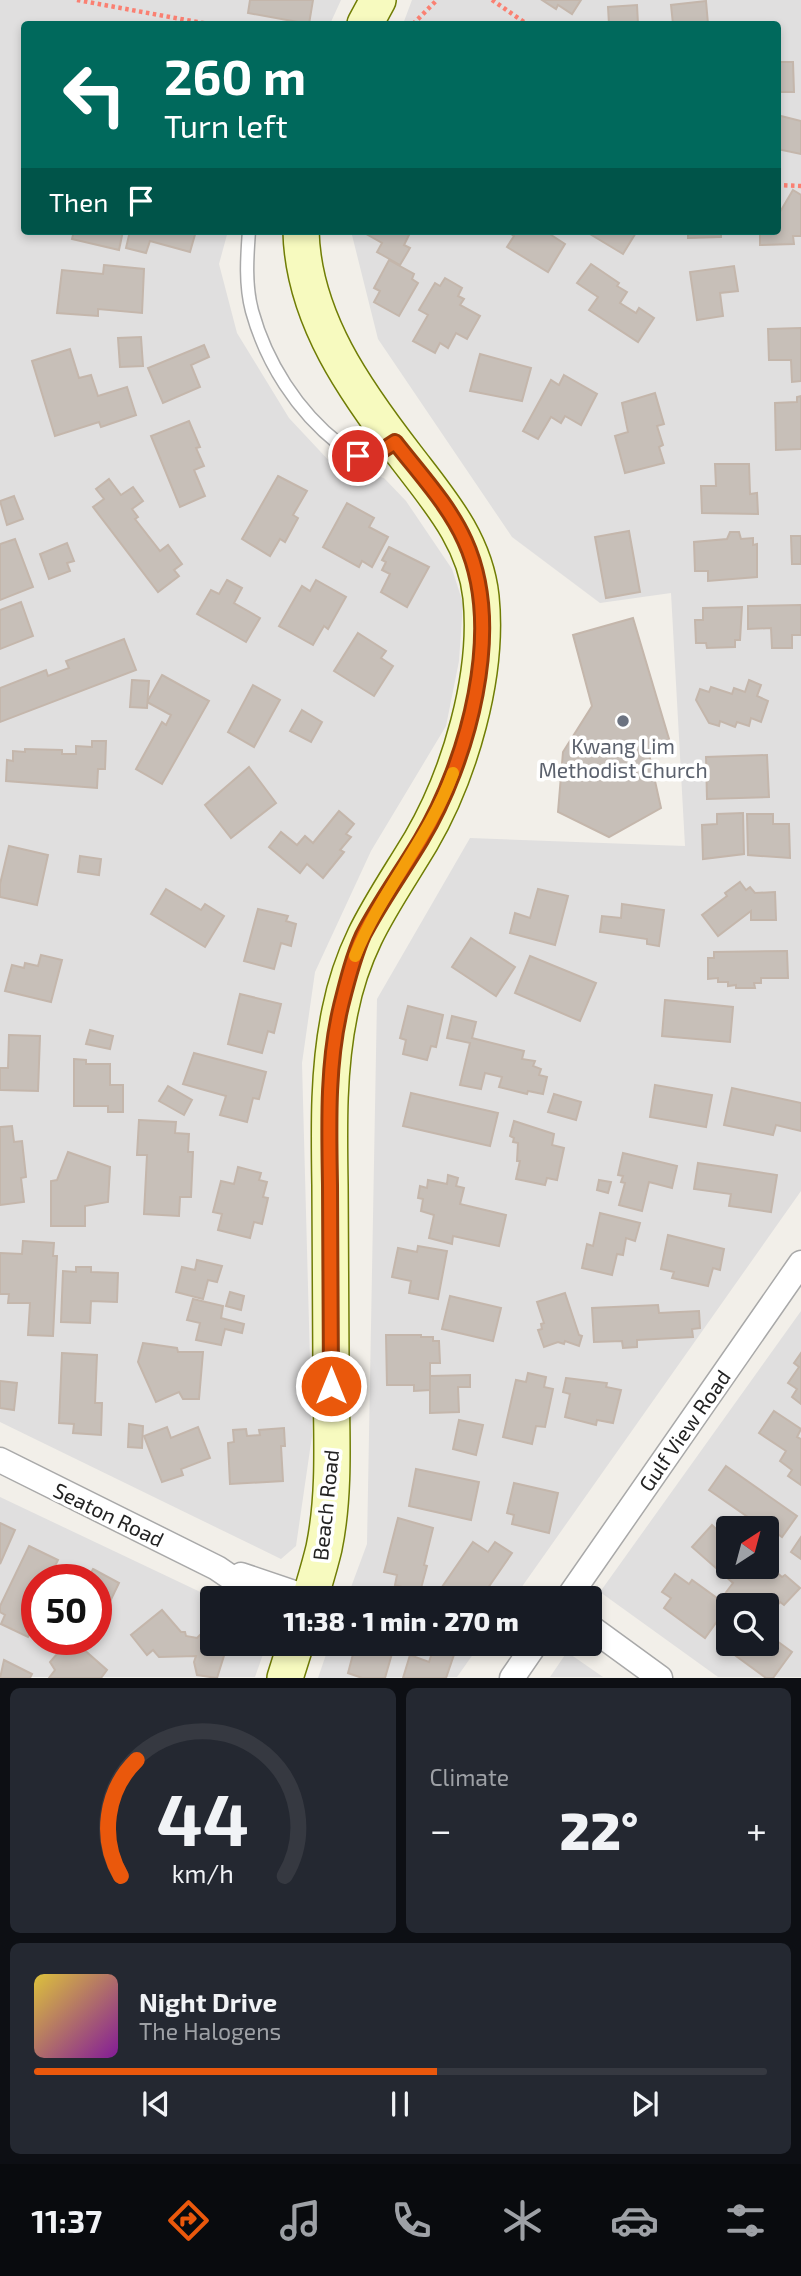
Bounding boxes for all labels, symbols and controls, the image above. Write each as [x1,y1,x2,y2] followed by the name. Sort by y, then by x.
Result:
[164,46,306,105] text: 260 m
[49,49,140,140] icon: left
[164,106,288,144] text: Turn left
[122,182,160,220] icon: arrive
[49,186,108,217] text: Then
[328,426,388,486] pin
[339,437,377,475] icon: arrive
[615,713,631,729] marker: Kwang Lim Methodist Church
[538,733,708,782] place label: Kwang Lim Methodist Church
[294,1349,368,1423] position arrow
[633,1365,735,1495] street label: Gulf View Road
[307,1448,343,1562] street label: Beach Road
[50,1477,168,1551] street label: Seaton Road
[716,1516,779,1578] north arrow
[716,1516,779,1656] map controls
[21,1564,112,1655] speed limit sign: 50
[716,1593,779,1656] button: search
[283,1605,519,1636] text: 11:38 · 1 min · 270 m
[430,1763,509,1791] text: Climate
[156,1774,249,1862] text: 44
[559,1798,638,1860] text: 22°
[430,1806,452,1852] text: −
[746,1806,767,1852] text: +
[172,1858,234,1888] text: km/h
[139,1986,277,2017] text: Night Drive
[139,2017,281,2045] text: The Halogens
[137,2085,175,2123] icon: previous
[381,2085,419,2123] icon: pause
[626,2085,664,2123] icon: next
[164,2196,213,2245] icon: directions
[276,2196,325,2245] icon: music
[387,2196,436,2245] icon: phone
[498,2196,547,2245] icon: climate
[610,2196,659,2245] icon: car
[721,2196,770,2245] icon: filters
[31,2201,102,2239] text: 11:37

